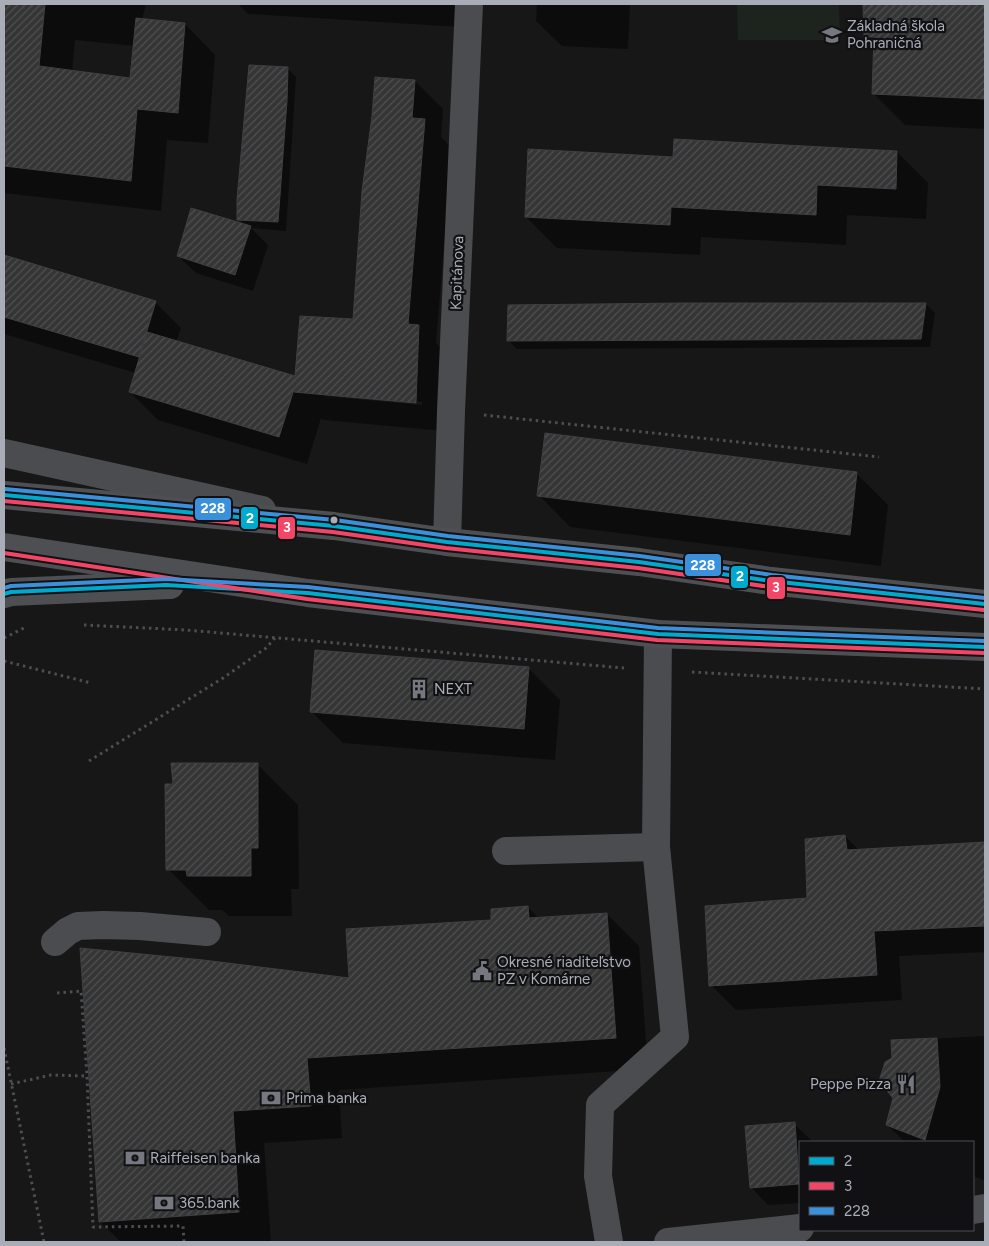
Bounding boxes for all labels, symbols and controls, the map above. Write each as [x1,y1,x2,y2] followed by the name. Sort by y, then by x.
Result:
[847,17,945,52] place label: Základná škola Pohraničná
[821,24,843,46] school or university icon: Základná škola Pohraničná
[447,235,467,311] street label: Kapitánova
[194,497,232,521] line badge: 228
[201,500,225,517] text: 228
[240,506,259,530] line badge: 2
[246,510,254,527] text: 2
[329,515,339,525] unlabelled marker
[277,516,296,540] line badge: 3
[283,519,291,536] text: 3
[684,553,722,577] line badge: 228
[691,557,715,574] text: 228
[730,565,749,589] line badge: 2
[736,568,744,585] text: 2
[766,576,786,600] line badge: 3
[772,579,780,596] text: 3
[408,678,430,700] building icon: NEXT
[434,680,473,698] place label: NEXT
[497,953,631,988] place label: Okresné riaditeľstvo PZ v Komárne
[471,960,493,982] public building icon: Okresné riaditeľstvo PZ v Komárne
[895,1073,917,1095] restaurant icon: Peppe Pizza
[810,1075,891,1093] place label: Peppe Pizza
[260,1087,282,1109] bank icon: Prima banka
[286,1089,367,1107] place label: Prima banka
[799,1141,974,1231] legend
[124,1147,146,1169] bank icon: Raiffeisen banka
[150,1149,260,1167] place label: Raiffeisen banka
[844,1152,852,1170] text: 2
[844,1177,852,1195] text: 3
[153,1192,175,1214] bank icon: 365.bank
[179,1194,240,1212] place label: 365.bank
[844,1202,870,1220] text: 228

